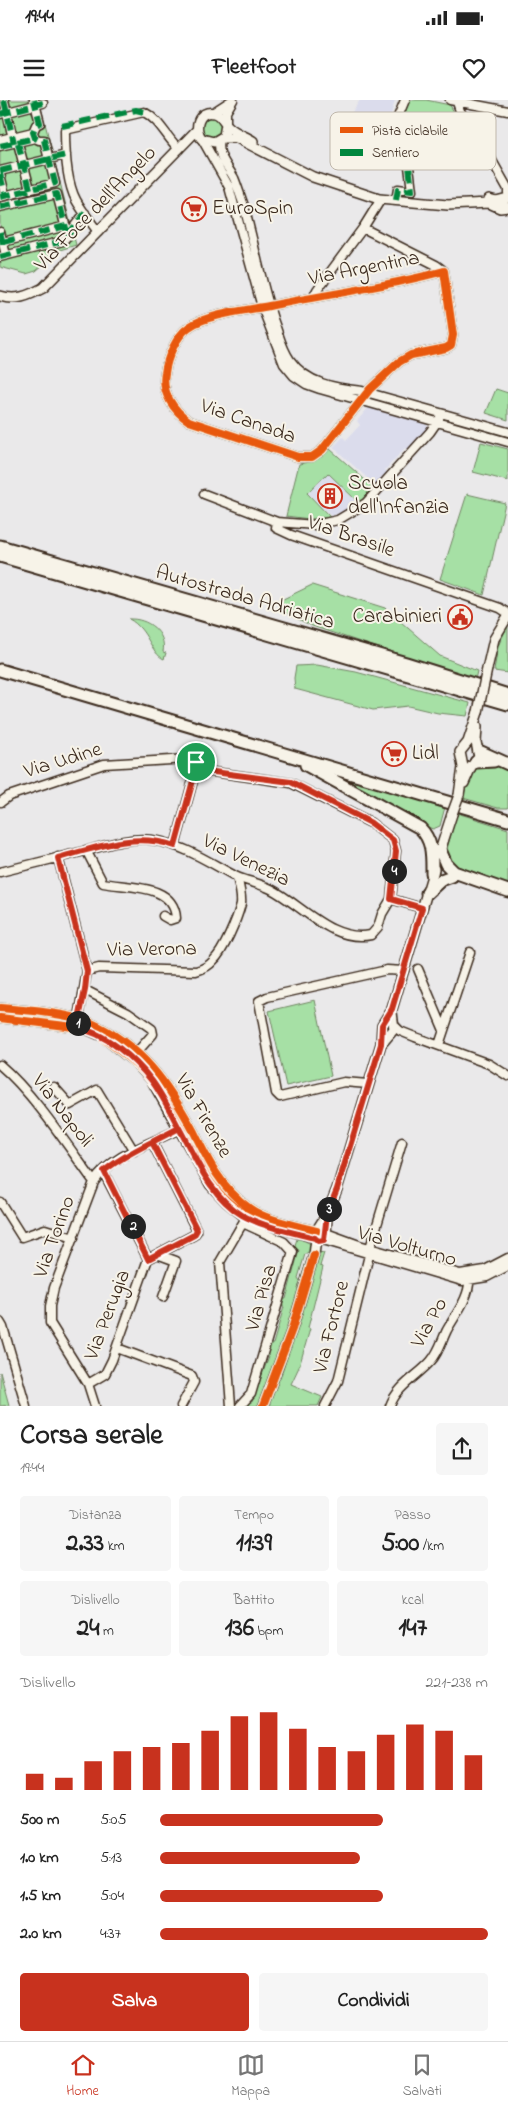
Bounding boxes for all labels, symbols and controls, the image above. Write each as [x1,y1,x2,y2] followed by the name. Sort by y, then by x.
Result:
[25,4,54,31] text: 19:44
[212,52,296,84] text: Fleetfoot
[20,54,48,82] icon: menu
[460,54,488,82] icon: heart
[330,112,496,170] legend
[372,121,449,142] text: Pista ciclabile
[27,139,166,281] street label: Via Foce dell'Angelo
[372,143,419,164] text: Sentiero
[212,194,293,224] place label: EuroSpin
[181,196,207,222] supermarket icon: EuroSpin
[305,244,422,297] street label: Via Argentina
[195,391,300,452] street label: Via Canada
[348,469,449,523] place label: Scuola dell'Infanzia
[317,483,343,509] building icon: Scuola dell'Infanzia
[302,508,399,566] street label: Via Brasile
[152,558,338,638] street label: Autostrada Adriatica
[353,602,442,632] place label: Carabinieri
[447,604,473,630] public building icon: Carabinieri
[19,735,106,787] street label: Via Udine
[412,739,439,769] place label: Lidl
[175,741,217,783] pin
[381,741,407,767] supermarket icon: Lidl
[182,748,210,776] icon: arrive
[196,826,295,895] street label: Via Venezia
[382,858,406,884] pin: 4
[392,861,397,882] text: 4
[106,934,197,966] street label: Via Verona
[66,1010,90,1036] pin: 1
[76,1013,81,1034] text: 1
[23,1067,100,1154] street label: Via Napoli
[166,1067,240,1164] street label: Via Firenze
[26,1192,84,1283] street label: Via Torino
[316,1196,342,1222] pin: 3
[327,1199,332,1220] text: 3
[120,1214,146,1238] pin: 2
[130,1216,137,1237] text: 2
[353,1218,460,1275] street label: Via Volturno
[238,1261,286,1336] street label: Via Pisa
[77,1265,141,1366] street label: Via Perugia
[306,1277,358,1377] street label: Via Fortore
[404,1292,456,1354] street label: Via Po
[20,1416,163,1457] text: Corsa serale
[436,1423,488,1475] button: share
[20,1456,44,1480] text: 19:44
[69,1505,122,1526] text: Distanza
[234,1505,274,1526] text: Tempo
[394,1505,431,1526] text: Passo
[66,1526,104,1562] text: 2.33
[236,1526,272,1562] text: 11:39
[381,1526,419,1562] text: 5:00
[104,1536,125,1557] text: km
[419,1536,444,1557] text: /km
[71,1590,120,1611] text: Dislivello
[234,1590,274,1611] text: Battito
[402,1590,424,1611] text: kcal
[77,1611,100,1647] text: 24
[225,1611,254,1647] text: 136
[398,1611,427,1647] text: 147
[100,1621,114,1642] text: m
[254,1621,283,1642] text: bpm
[20,1671,76,1695] text: Dislivello
[425,1671,488,1695] text: 221–238 m
[20,1808,59,1832] text: 500 m
[100,1808,127,1832] text: 5:05
[20,1846,59,1870] text: 1.0 km
[100,1846,122,1870] text: 5:13
[20,1884,61,1908] text: 1.5 km
[100,1884,124,1908] text: 5:04
[20,1922,62,1946] text: 2.0 km
[100,1922,121,1946] text: 4:37
[20,1973,249,2031] button: Salva
[259,1973,488,2031] button: Condividi
[66,2051,99,2102] tab: Home
[231,2051,270,2102] tab: Mappa
[403,2051,442,2102] tab: Salvati

